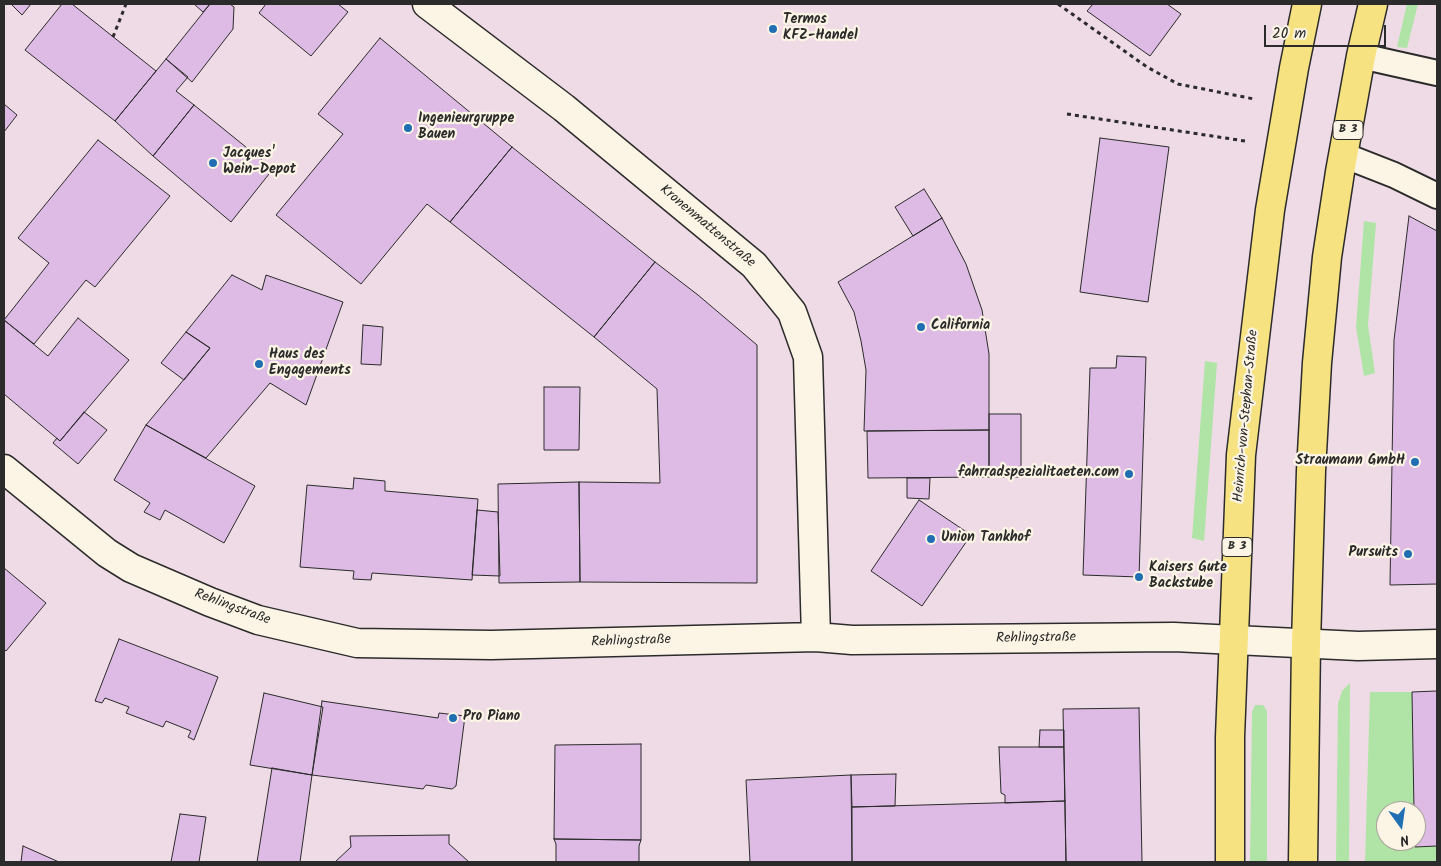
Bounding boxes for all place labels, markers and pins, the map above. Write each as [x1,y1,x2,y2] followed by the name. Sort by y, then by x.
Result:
[783,13,858,46] place label: Termos KFZ-Handel
[767,23,779,35] marker: Termos KFZ-Handel
[418,112,514,144] place label: Ingenieurgruppe Bauen
[402,122,414,134] marker: Ingenieurgruppe Bauen
[223,147,296,180] place label: Jacques' Wein-Depot
[207,157,219,169] marker: Jacques' Wein-Depot
[931,319,990,335] place label: California
[915,321,927,333] marker: California
[269,348,351,381] place label: Haus des Engagements
[253,358,265,370] marker: Haus des Engagements
[1296,454,1405,470] place label: Straumann GmbH
[1409,456,1421,468] marker: Straumann GmbH
[958,466,1119,482] place label: fahrradspezialitaeten.com
[1123,468,1135,480] marker: fahrradspezialitaeten.com
[941,531,1030,547] place label: Union Tankhof
[925,533,937,545] marker: Union Tankhof
[1349,546,1398,562] place label: Pursuits
[1402,548,1414,560] marker: Pursuits
[1149,561,1227,594] place label: Kaisers Gute Backstube
[1133,571,1145,583] marker: Kaisers Gute Backstube
[463,710,520,726] place label: Pro Piano
[447,712,459,724] marker: Pro Piano

